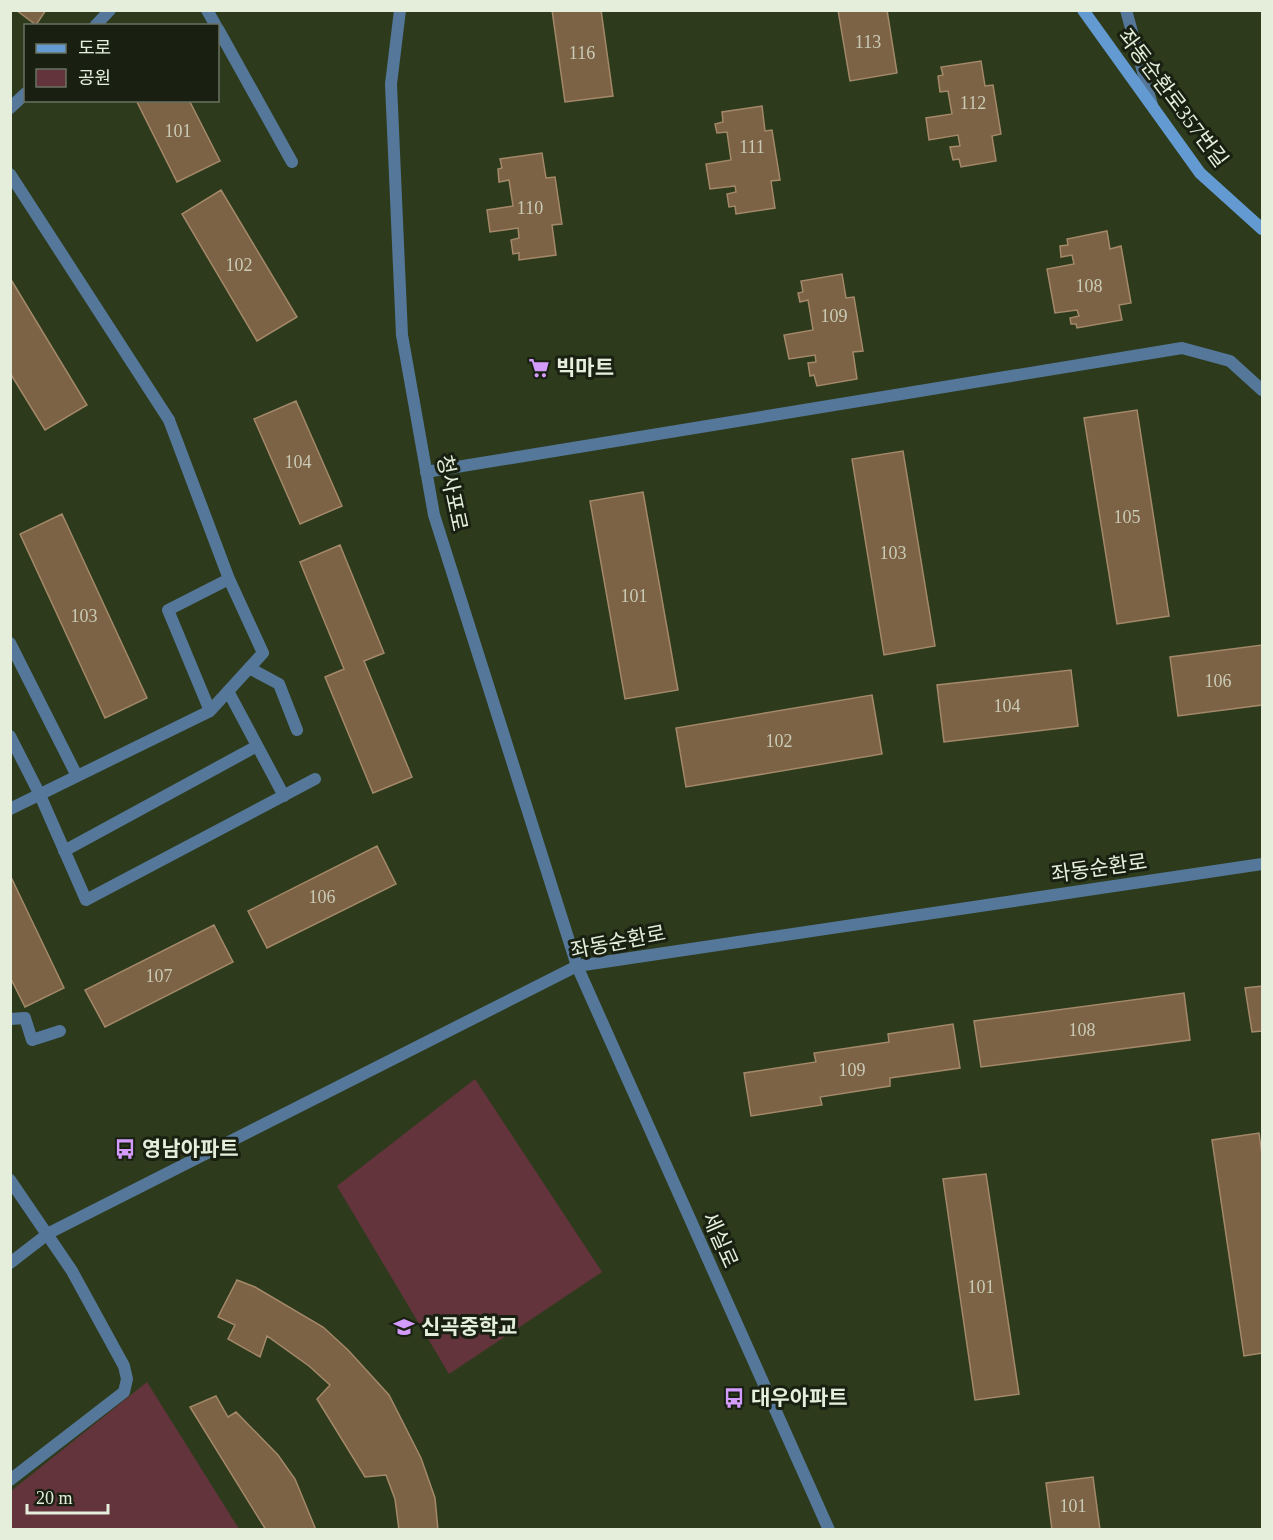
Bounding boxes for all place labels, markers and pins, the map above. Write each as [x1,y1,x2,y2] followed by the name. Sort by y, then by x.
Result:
[527,356,551,380] supermarket icon: 빅마트
[556,356,614,380] place label: 빅마트
[113,1137,137,1161] bus stop icon: 영남아파트
[142,1137,239,1161] place label: 영남아파트
[392,1315,416,1339] school or university icon: 신곡중학교
[421,1315,518,1339] place label: 신곡중학교
[722,1386,746,1410] bus stop icon: 대우아파트
[751,1386,848,1410] place label: 대우아파트

